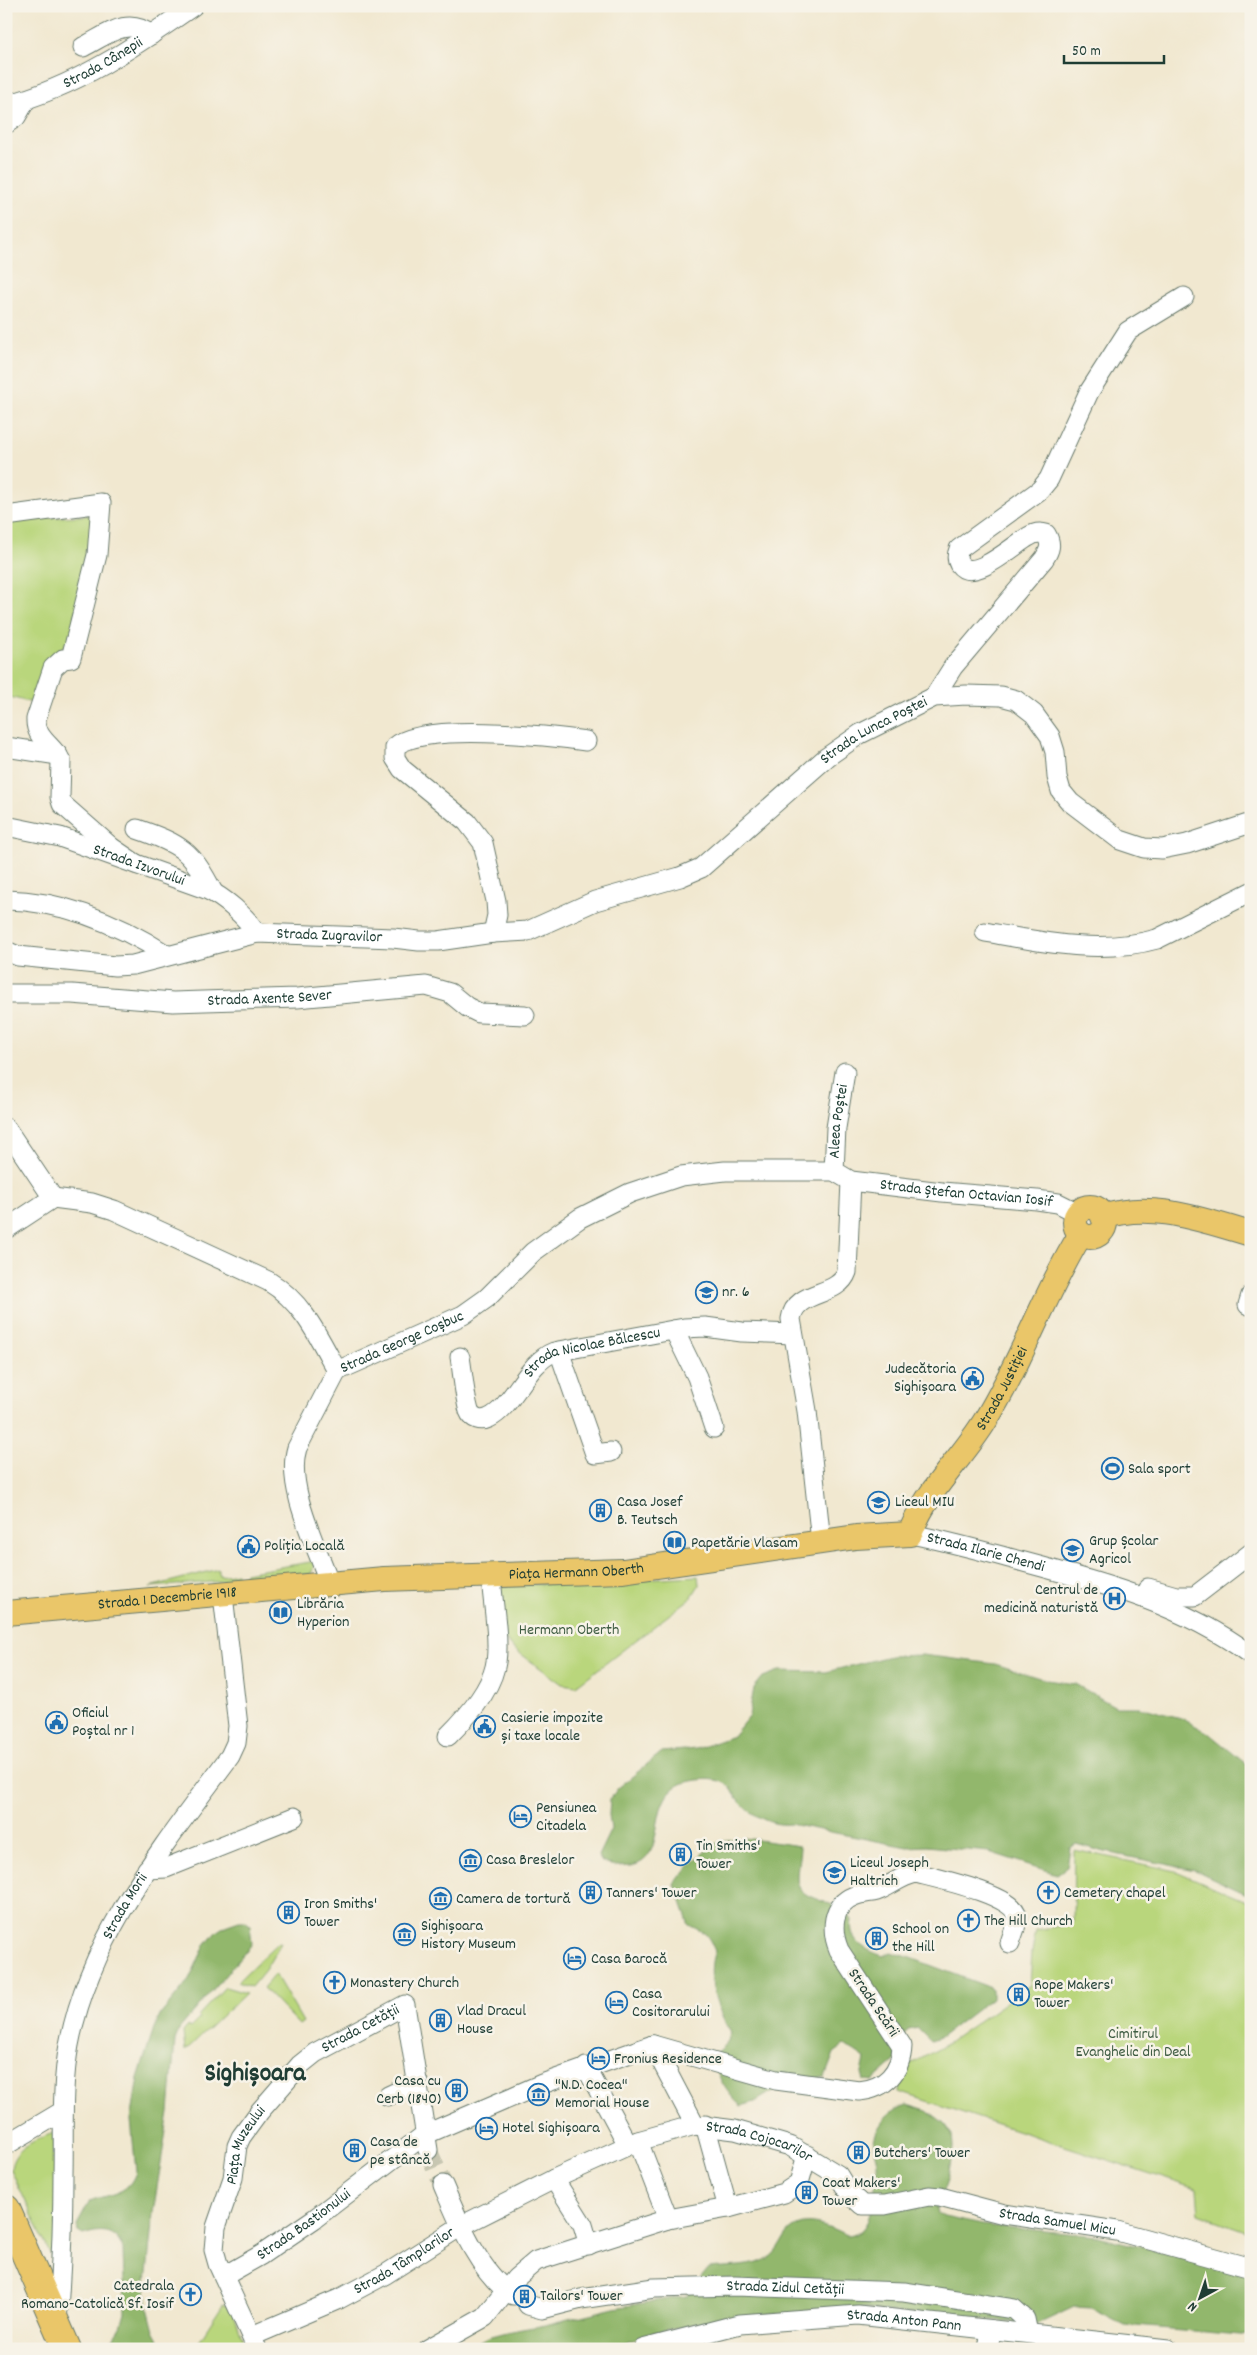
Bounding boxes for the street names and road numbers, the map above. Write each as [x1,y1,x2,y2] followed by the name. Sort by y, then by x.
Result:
[59,31,148,95] street label: Strada Cânepii
[815,691,931,770] street label: Strada Lunca Poștei
[90,838,188,892] street label: Strada Izvorului
[276,922,383,949] street label: Strada Zugravilor
[207,983,333,1012] street label: Strada Axente Sever
[823,1082,854,1159] street label: Aleea Poștei
[879,1173,1055,1214] street label: Strada Ștefan Octavian Iosif
[336,1305,467,1380] street label: Strada George Coșbuc
[518,1321,662,1383] street label: Strada Nicolae Bălcescu
[970,1343,1034,1435] street label: Strada Justiției
[925,1526,1047,1579] street label: Strada Ilarie Chendi
[508,1557,645,1586] street label: Piața Hermann Oberth
[97,1581,238,1616] street label: Strada 1 Decembrie 1918
[97,1868,154,1943] street label: Strada Morii
[842,1964,904,2042] street label: Strada Scării
[317,1998,404,2059] street label: Strada Cetății
[220,2100,271,2188] street label: Piața Muzeului
[704,2115,817,2169] street label: Strada Cojocarilor
[252,2183,356,2266] street label: Strada Bastionului
[996,2202,1117,2242] street label: Strada Samuel Micu
[349,2221,459,2301] street label: Strada Tâmplarilor
[726,2274,845,2301] street label: Strada Zidul Cetății
[846,2303,963,2338] street label: Strada Anton Pann

